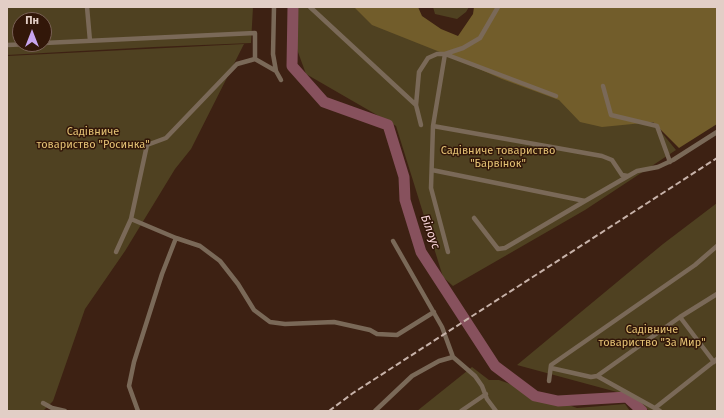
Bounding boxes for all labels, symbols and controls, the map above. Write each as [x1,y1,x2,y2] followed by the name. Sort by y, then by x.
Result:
[12,12,52,52] north arrow
[25,14,39,27] text: Пн
[36,125,150,151] park label: Садівниче товариство "Росинка"
[441,144,555,170] park label: Садівниче товариство "Барвінок"
[417,213,443,251] water label: Білоус
[598,323,706,349] park label: Садівниче товариство "За Мир"

